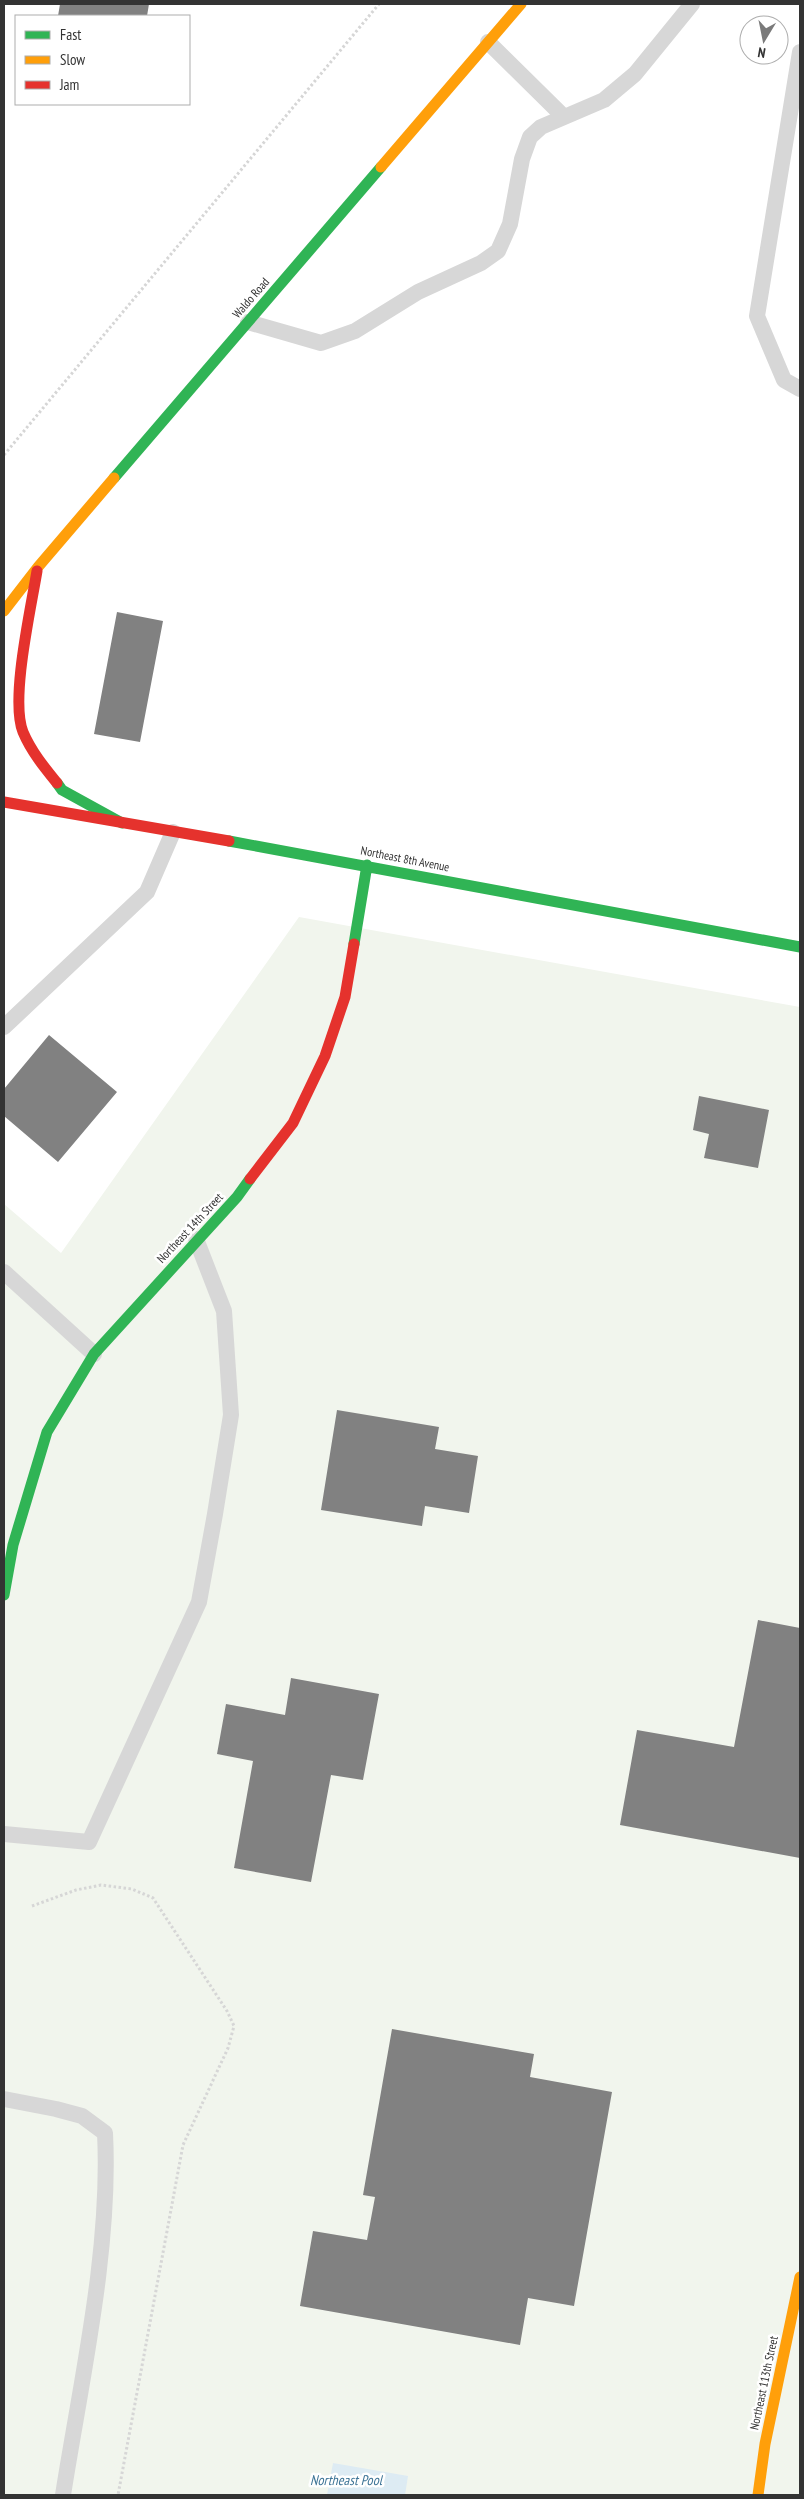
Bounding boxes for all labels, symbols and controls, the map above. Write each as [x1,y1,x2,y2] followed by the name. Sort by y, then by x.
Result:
[15,15,190,105] legend
[739,15,789,65] north arrow
[60,25,81,44] text: Fast
[756,43,767,62] text: N
[60,50,85,69] text: Slow
[59,75,79,94] text: Jam
[229,274,272,321] street label: Waldo Road
[359,843,451,874] street label: Northeast 8th Avenue
[153,1189,226,1266] street label: Northeast 14th Street
[746,2334,781,2431] street label: Northeast 113th Street
[310,2471,384,2489] water label: Northeast Pool

